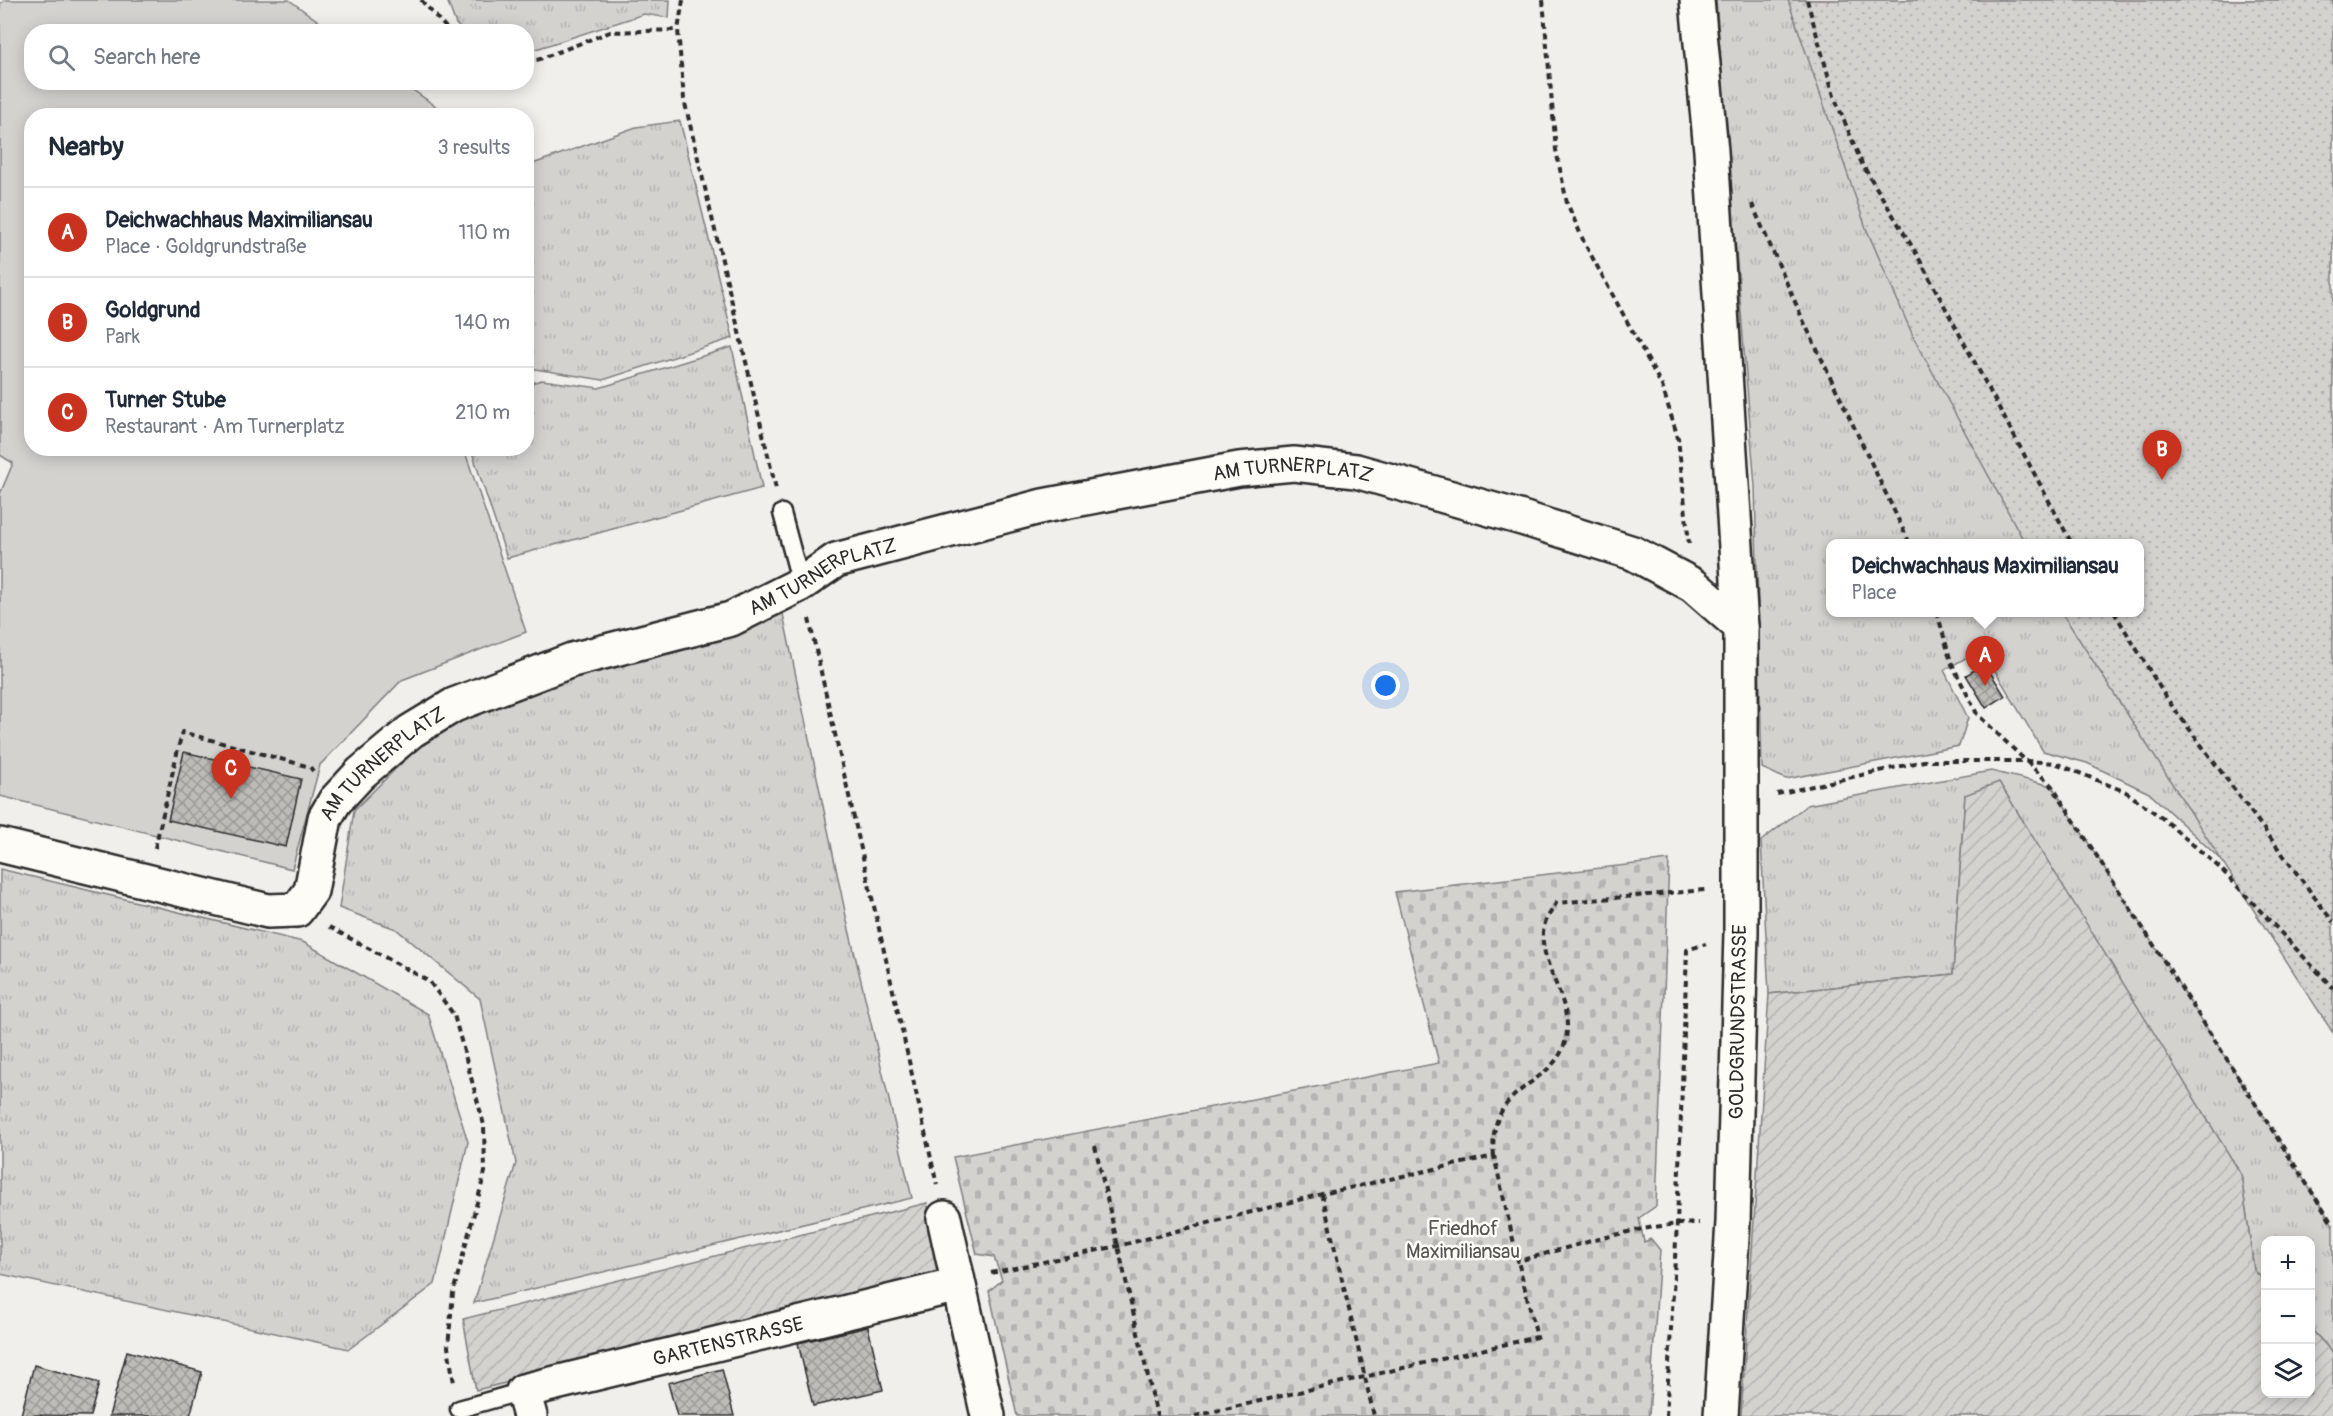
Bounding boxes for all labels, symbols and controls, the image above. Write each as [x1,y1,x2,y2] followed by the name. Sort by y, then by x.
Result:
[24,24,534,90] search box
[45,41,78,74] icon: search
[93,43,200,71] text: Search here
[48,131,124,163] text: Nearby
[438,135,510,160] text: 3 results
[105,206,373,234] text: Deichwachhaus Maximiliansau
[61,220,74,245] text: A
[459,220,510,245] text: 110 m
[105,234,306,259] text: Place · Goldgrundstraße
[105,296,200,324] text: Goldgrund
[62,310,73,335] text: B
[455,310,510,335] text: 140 m
[105,324,140,349] text: Park
[105,386,226,414] text: Turner Stube
[61,400,74,425] text: C
[455,400,510,425] text: 210 m
[105,414,345,439] text: Restaurant · Am Turnerplatz
[2142,430,2182,480] pin: B
[1210,451,1376,488] street label: AM TURNERPLATZ
[744,532,900,621] street label: AM TURNERPLATZ
[1826,539,2144,617] popup
[1851,552,2119,580] text: Deichwachhaus Maximiliansau
[1851,580,1896,605] text: Place
[1966,636,2004,686] pin: A
[1371,671,1400,700] your location
[314,701,450,825] street label: AM TURNERPLATZ
[212,750,250,799] pin: C
[1724,924,1752,1120] street label: GOLDGRUNDSTRASSE
[1406,1216,1520,1264] park label: Friedhof Maximiliansau
[2261,1236,2315,1398] map controls
[2261,1236,2315,1290] button: +
[2261,1290,2315,1344] button: −
[650,1311,806,1371] street label: GARTENSTRASSE
[2261,1344,2315,1398] button: layers

